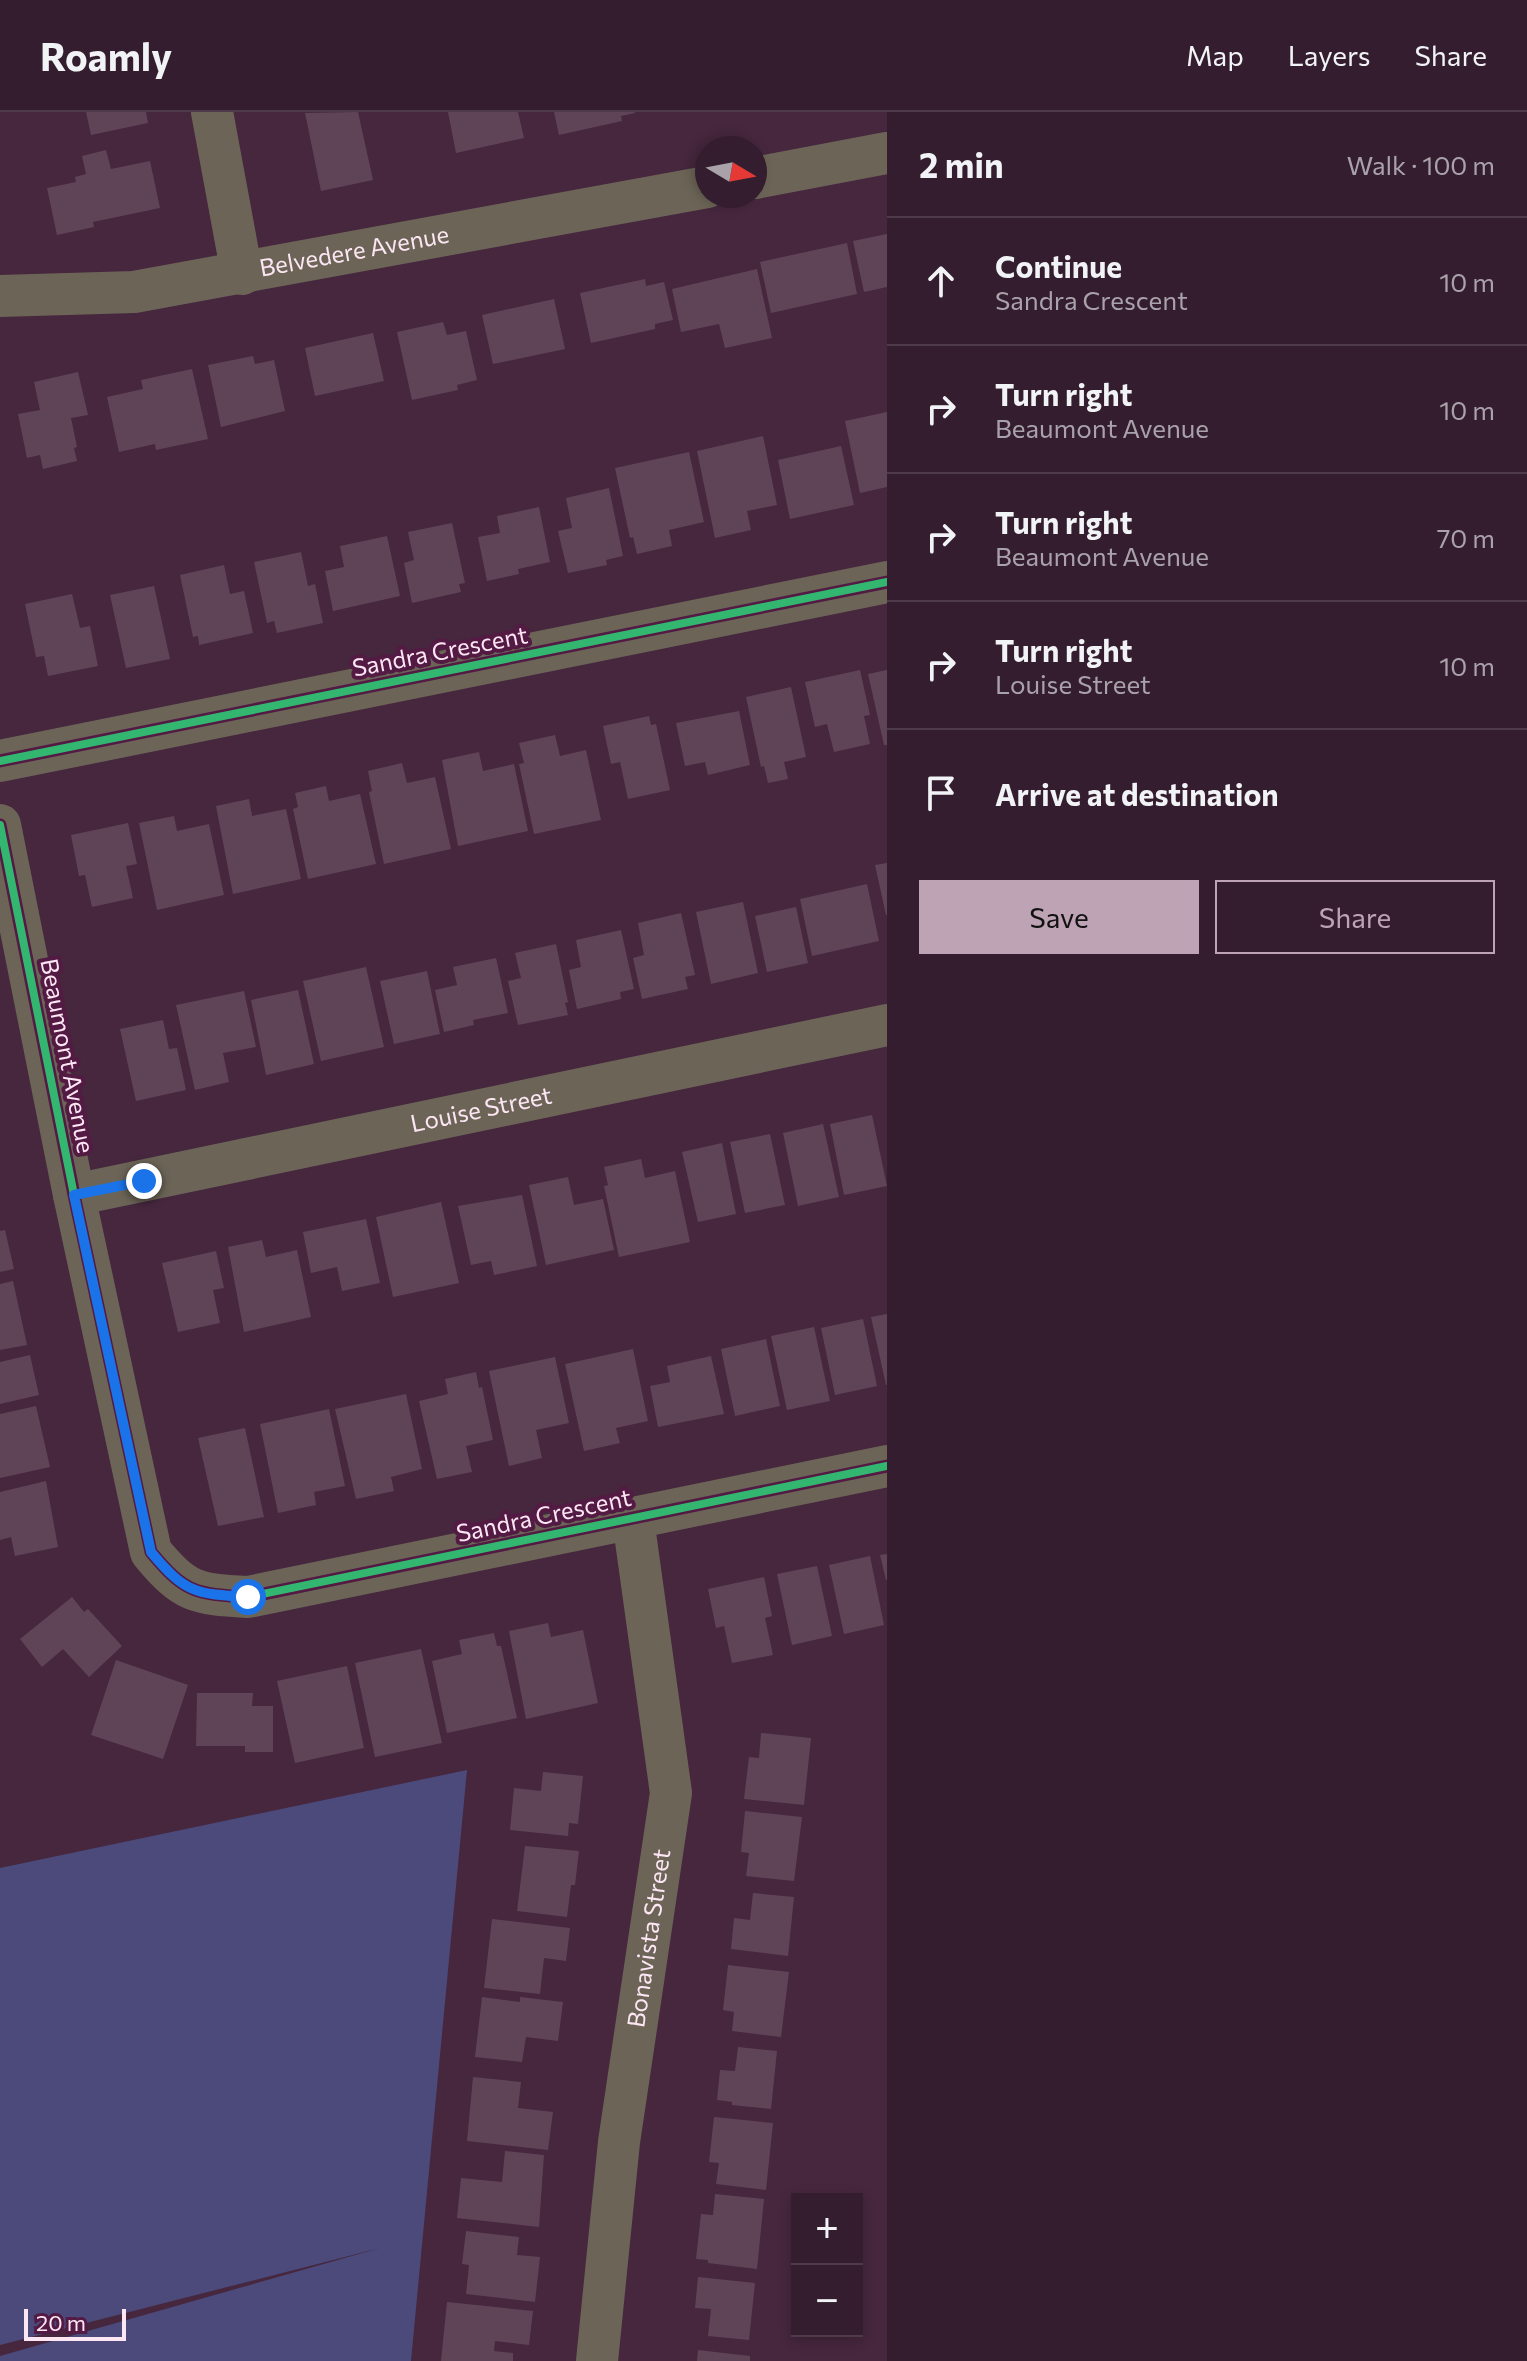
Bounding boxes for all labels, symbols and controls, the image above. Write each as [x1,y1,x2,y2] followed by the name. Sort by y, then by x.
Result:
[40,32,172,79] text: Roamly
[1186,38,1244,72] text: Map
[1288,38,1370,72] text: Layers
[1414,38,1487,72] text: Share
[695,136,767,208] north arrow
[919,143,1004,185] text: 2 min
[1347,149,1495,180] text: Walk · 100 m
[257,219,451,282] street label: Belvedere Avenue
[995,247,1122,284] text: Continue
[919,259,963,303] icon: ahead
[1439,266,1495,297] text: 10 m
[995,284,1188,315] text: Sandra Crescent
[995,375,1132,412] text: Turn right
[919,387,963,431] icon: right
[1439,394,1495,425] text: 10 m
[995,412,1209,443] text: Beaumont Avenue
[995,503,1132,540] text: Turn right
[919,515,963,559] icon: right
[1437,522,1495,553] text: 70 m
[995,540,1209,571] text: Beaumont Avenue
[350,619,530,682] street label: Sandra Crescent
[995,631,1132,668] text: Turn right
[919,643,963,687] icon: right
[1439,650,1495,681] text: 10 m
[995,668,1151,699] text: Louise Street
[919,771,963,815] icon: arrive
[995,775,1279,812] text: Arrive at destination
[919,880,1199,954] button: Save
[1215,880,1495,954] button: Share
[35,956,102,1155] street label: Beaumont Avenue
[408,1079,554,1137] street label: Louise Street
[126,1163,162,1199] route end
[454,1482,634,1547] street label: Sandra Crescent
[230,1579,266,1615] route start
[620,1847,675,2029] street label: Bonavista Street
[791,2193,863,2337] map controls
[791,2193,863,2265] button: +
[791,2265,863,2337] button: −
[24,2305,126,2341] scale bar
[36,2309,86,2336] text: 20 m

